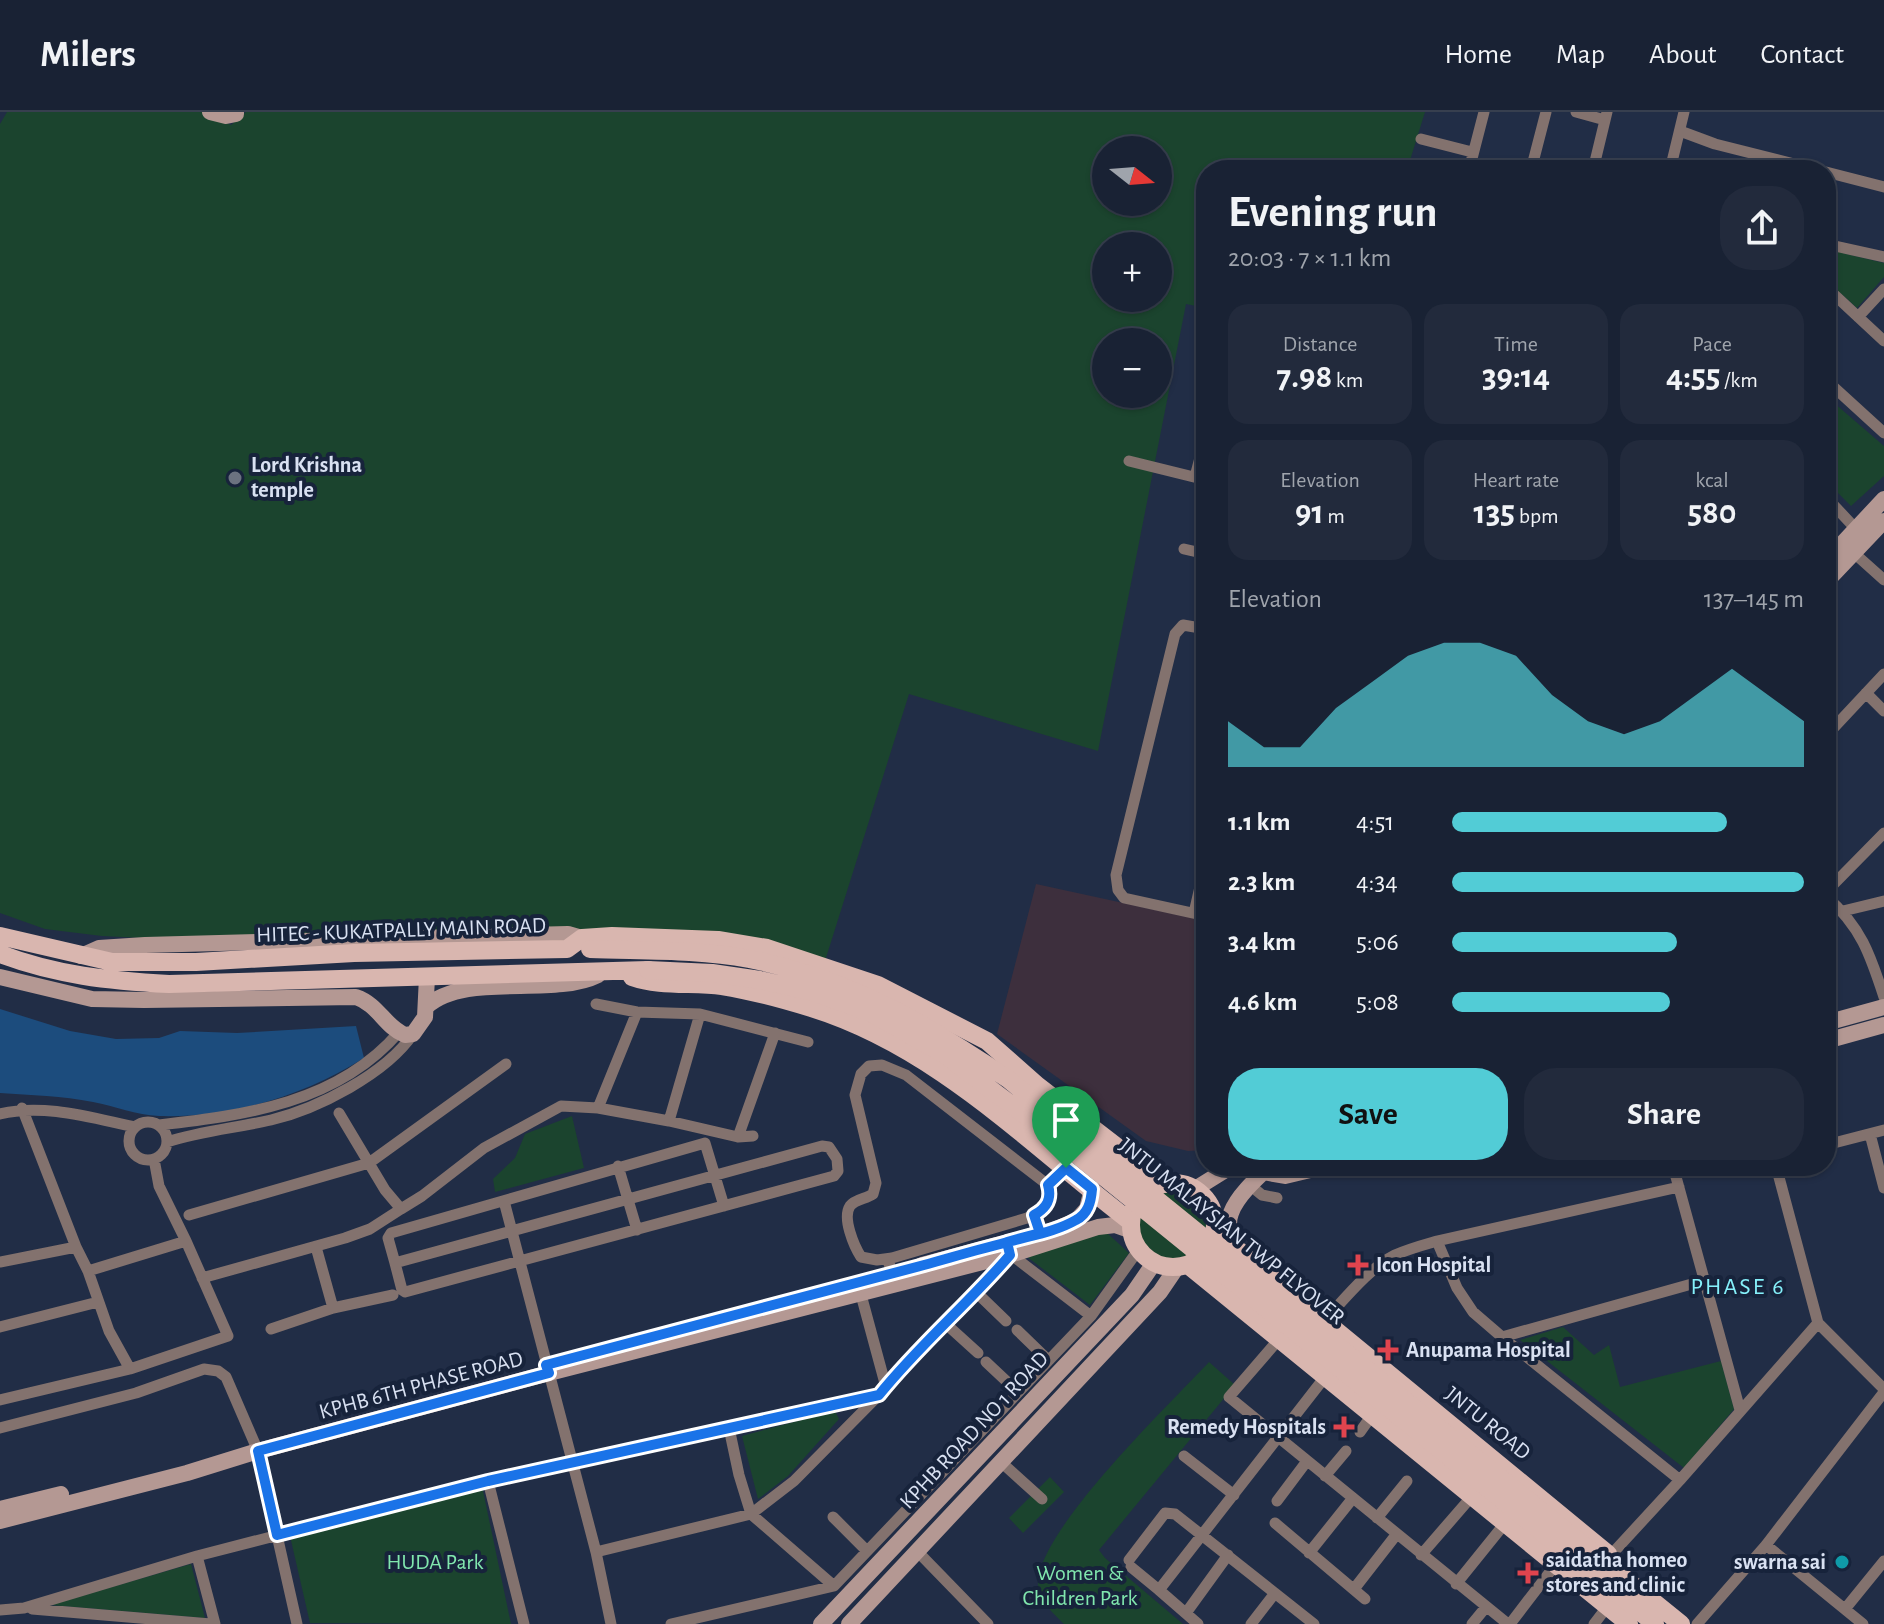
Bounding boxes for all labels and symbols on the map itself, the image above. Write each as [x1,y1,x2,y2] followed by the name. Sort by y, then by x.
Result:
[1092,136,1172,216] north arrow
[251,454,362,501] place label: Lord Krishna temple
[226,469,244,487] marker: Lord Krishna temple
[256,914,546,946] street label: HITEC - KUKATPALLY MAIN ROAD
[1032,1086,1100,1168] pin
[1115,1134,1349,1328] street label: JNTU MALAYSIAN TWP FLYOVER
[1347,1254,1369,1276] marker: Icon Hospital
[1376,1254,1491,1276] place label: Icon Hospital
[1691,1275,1785,1299] district label: PHASE 6
[1377,1339,1399,1361] marker: Anupama Hospital
[1406,1339,1571,1361] place label: Anupama Hospital
[317,1347,525,1423] street label: KPHB 6TH PHASE ROAD
[896,1347,1052,1513] street label: KPHB ROAD NO 1 ROAD
[1441,1382,1535,1464] street label: JNTU ROAD
[1167,1416,1326,1439] place label: Remedy Hospitals
[1333,1416,1355,1438] marker: Remedy Hospitals
[1546,1549,1688,1596] place label: saidatha homeo stores and clinic
[386,1551,484,1573] park label: HUDA Park
[1734,1551,1826,1573] place label: swarna sai
[1833,1553,1851,1571] marker: swarna sai
[1022,1562,1138,1609] park label: Women & Children Park
[1517,1562,1539,1584] marker: saidatha homeo stores and clinic

